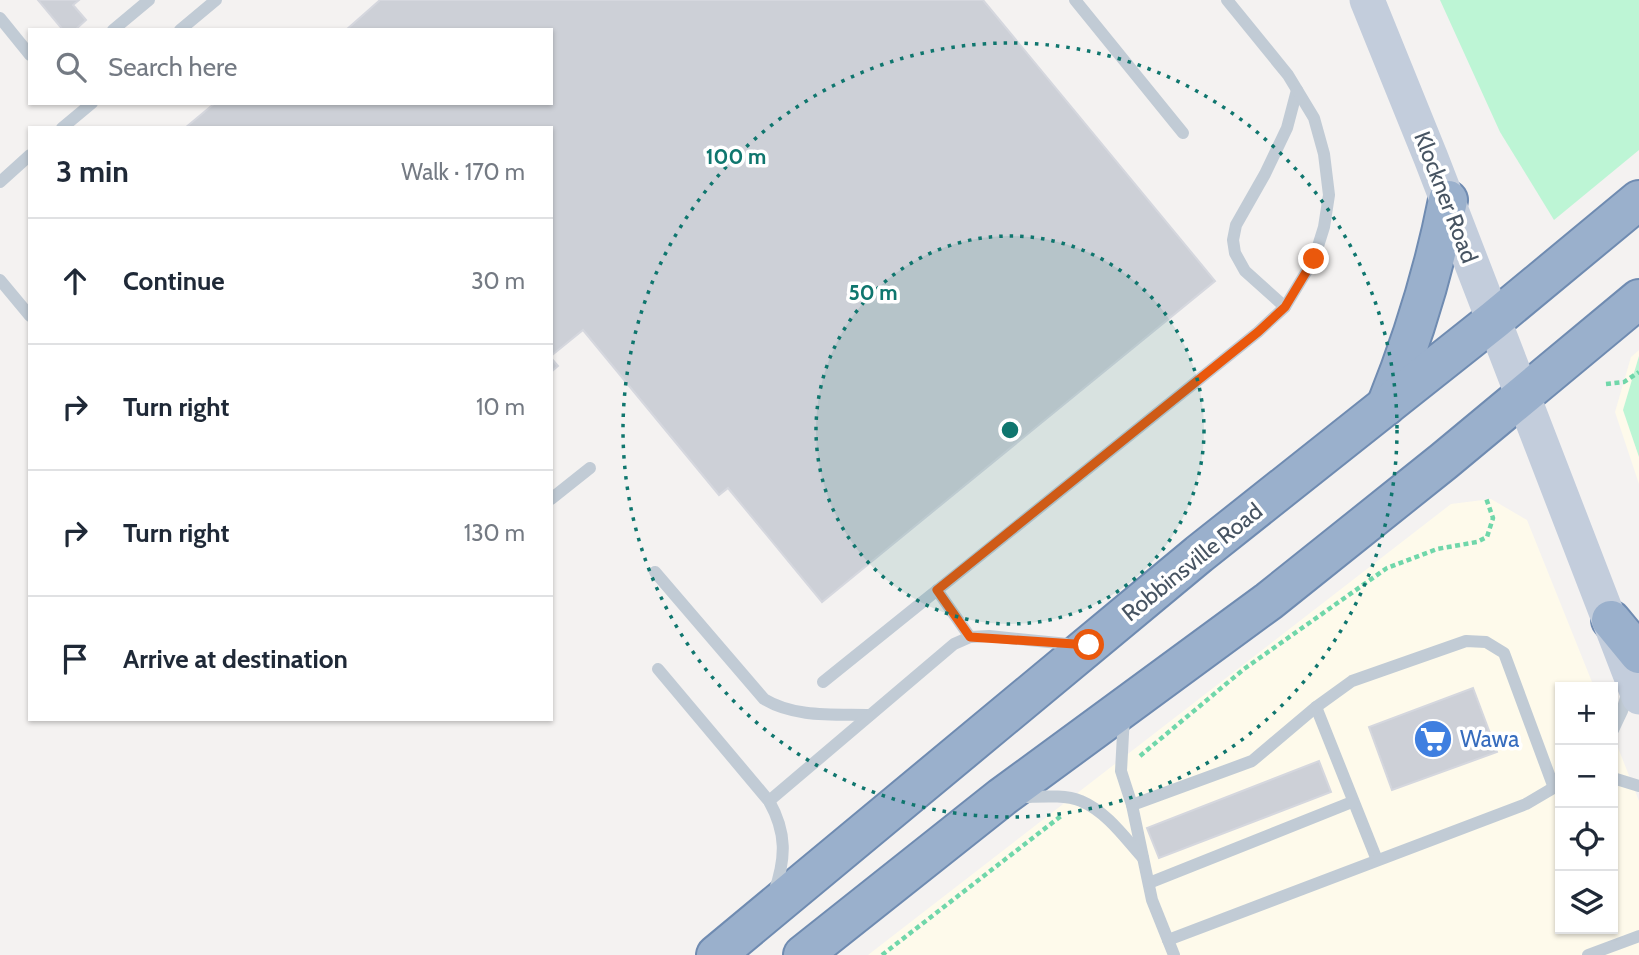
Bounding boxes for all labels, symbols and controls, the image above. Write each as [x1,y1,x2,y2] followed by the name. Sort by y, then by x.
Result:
[28,28,553,105] search box
[52,48,90,86] icon: search
[108,51,237,83] text: Search here
[1408,127,1484,267] street label: Klockner Road
[706,144,766,169] text: 100 m
[56,153,129,190] text: 3 min
[401,158,525,186] text: Walk · 170 m
[1298,243,1329,274] route end
[56,262,94,300] icon: ahead
[123,265,225,297] text: Continue
[471,267,525,295] text: 30 m
[848,280,898,305] text: 50 m
[56,388,94,426] icon: right
[123,391,229,423] text: Turn right
[476,393,525,421] text: 10 m
[998,418,1022,442] centre of rings
[1116,497,1268,627] street label: Robbinsville Road
[56,514,94,552] icon: right
[123,517,229,549] text: Turn right
[464,519,525,547] text: 130 m
[1073,629,1104,660] route start
[56,640,94,678] icon: arrive
[123,643,348,675] text: Arrive at destination
[1555,682,1618,934] map controls
[1555,682,1618,745] button: +
[1412,718,1454,760] supermarket icon: Wawa
[1460,725,1519,753] place label: Wawa
[1555,745,1618,808] button: −
[1555,808,1618,871] button: locate
[1555,871,1618,934] button: layers

